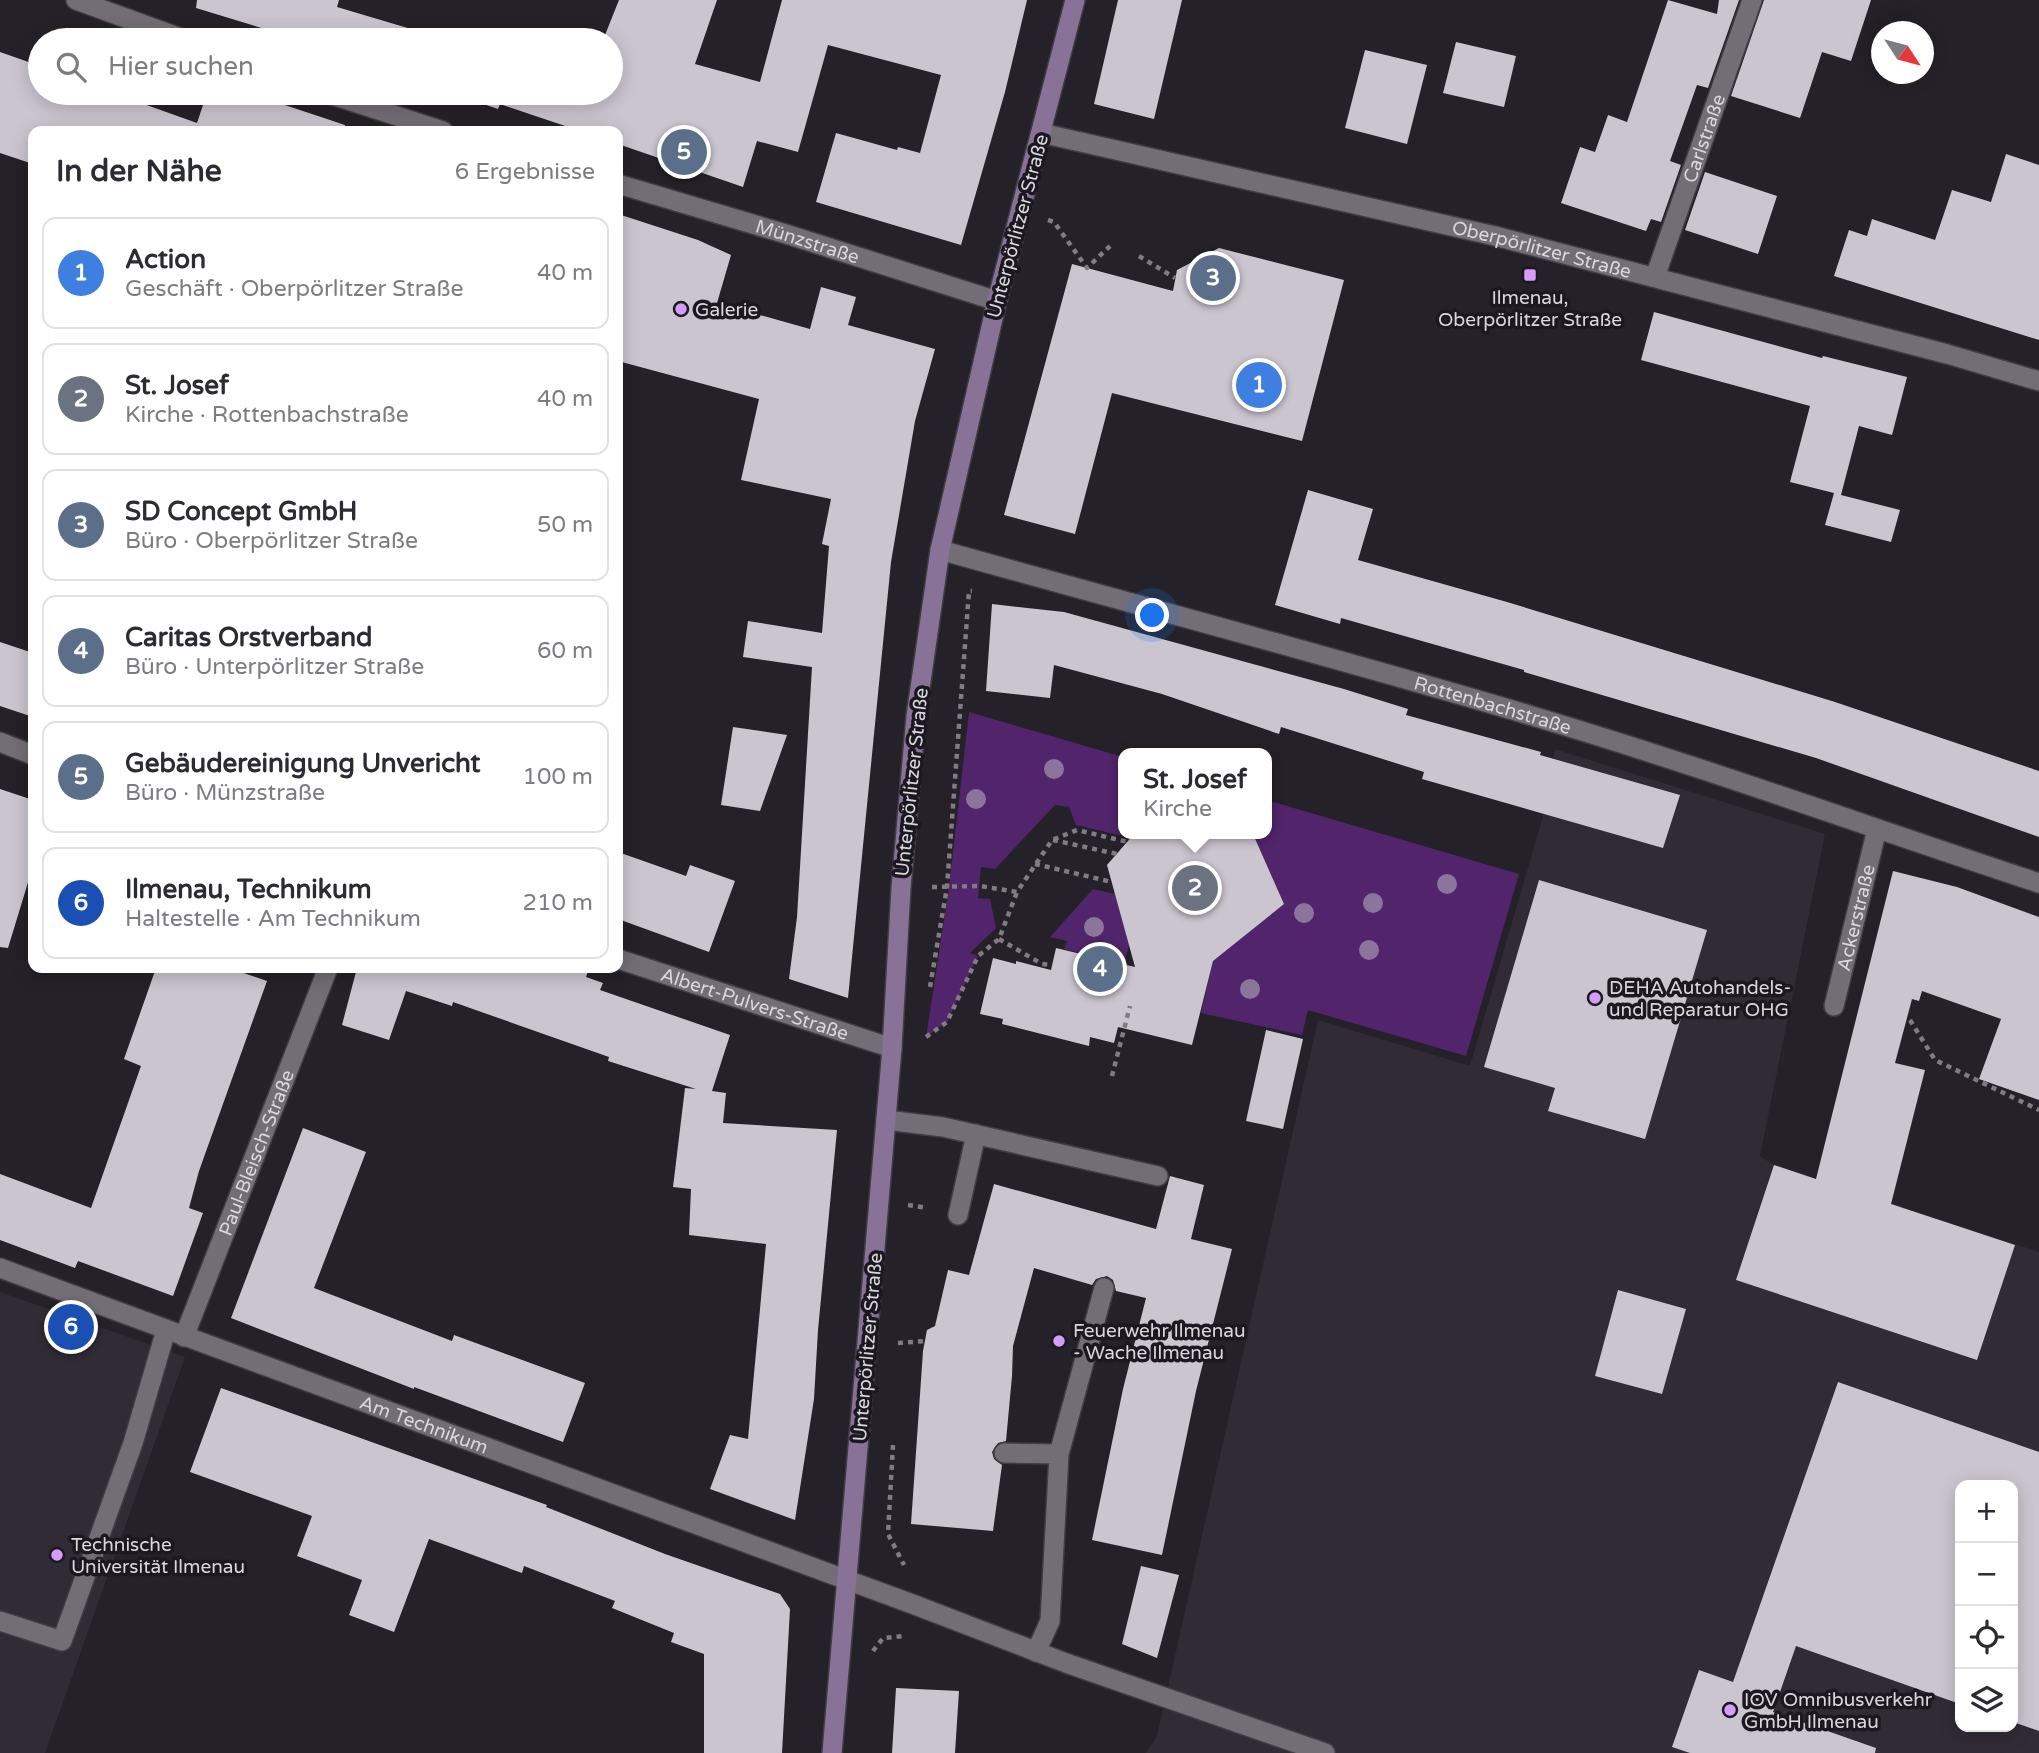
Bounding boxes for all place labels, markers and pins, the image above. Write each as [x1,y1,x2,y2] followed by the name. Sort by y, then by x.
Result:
[661,126,707,178] pin: 5
[1190,252,1236,304] pin: 3
[1522,267,1538,283] marker: Ilmenau, Oberpörlitzer Straße
[1438,287,1622,331] place label: Ilmenau, Oberpörlitzer Straße
[695,299,758,321] place label: Galerie
[673,301,689,317] marker: Galerie
[1236,359,1282,411] pin: 1
[1172,862,1218,914] pin: 2
[1077,943,1123,995] pin: 4
[1609,977,1791,1021] place label: DEHA Autohandels- und Reparatur OHG
[1587,990,1603,1006] marker: DEHA Autohandels- und Reparatur OHG
[48,1301,94,1353] pin: 6
[1073,1320,1246,1364] place label: Feuerwehr Ilmenau - Wache Ilmenau
[1051,1333,1067,1349] marker: Feuerwehr Ilmenau - Wache Ilmenau
[71,1534,245,1578] place label: Technische Universität Ilmenau
[49,1547,65,1563] marker: Technische Universität Ilmenau
[1744,1689,1933,1733] place label: IOV Omnibusverkehr GmbH Ilmenau
[1722,1702,1738,1718] marker: IOV Omnibusverkehr GmbH Ilmenau

